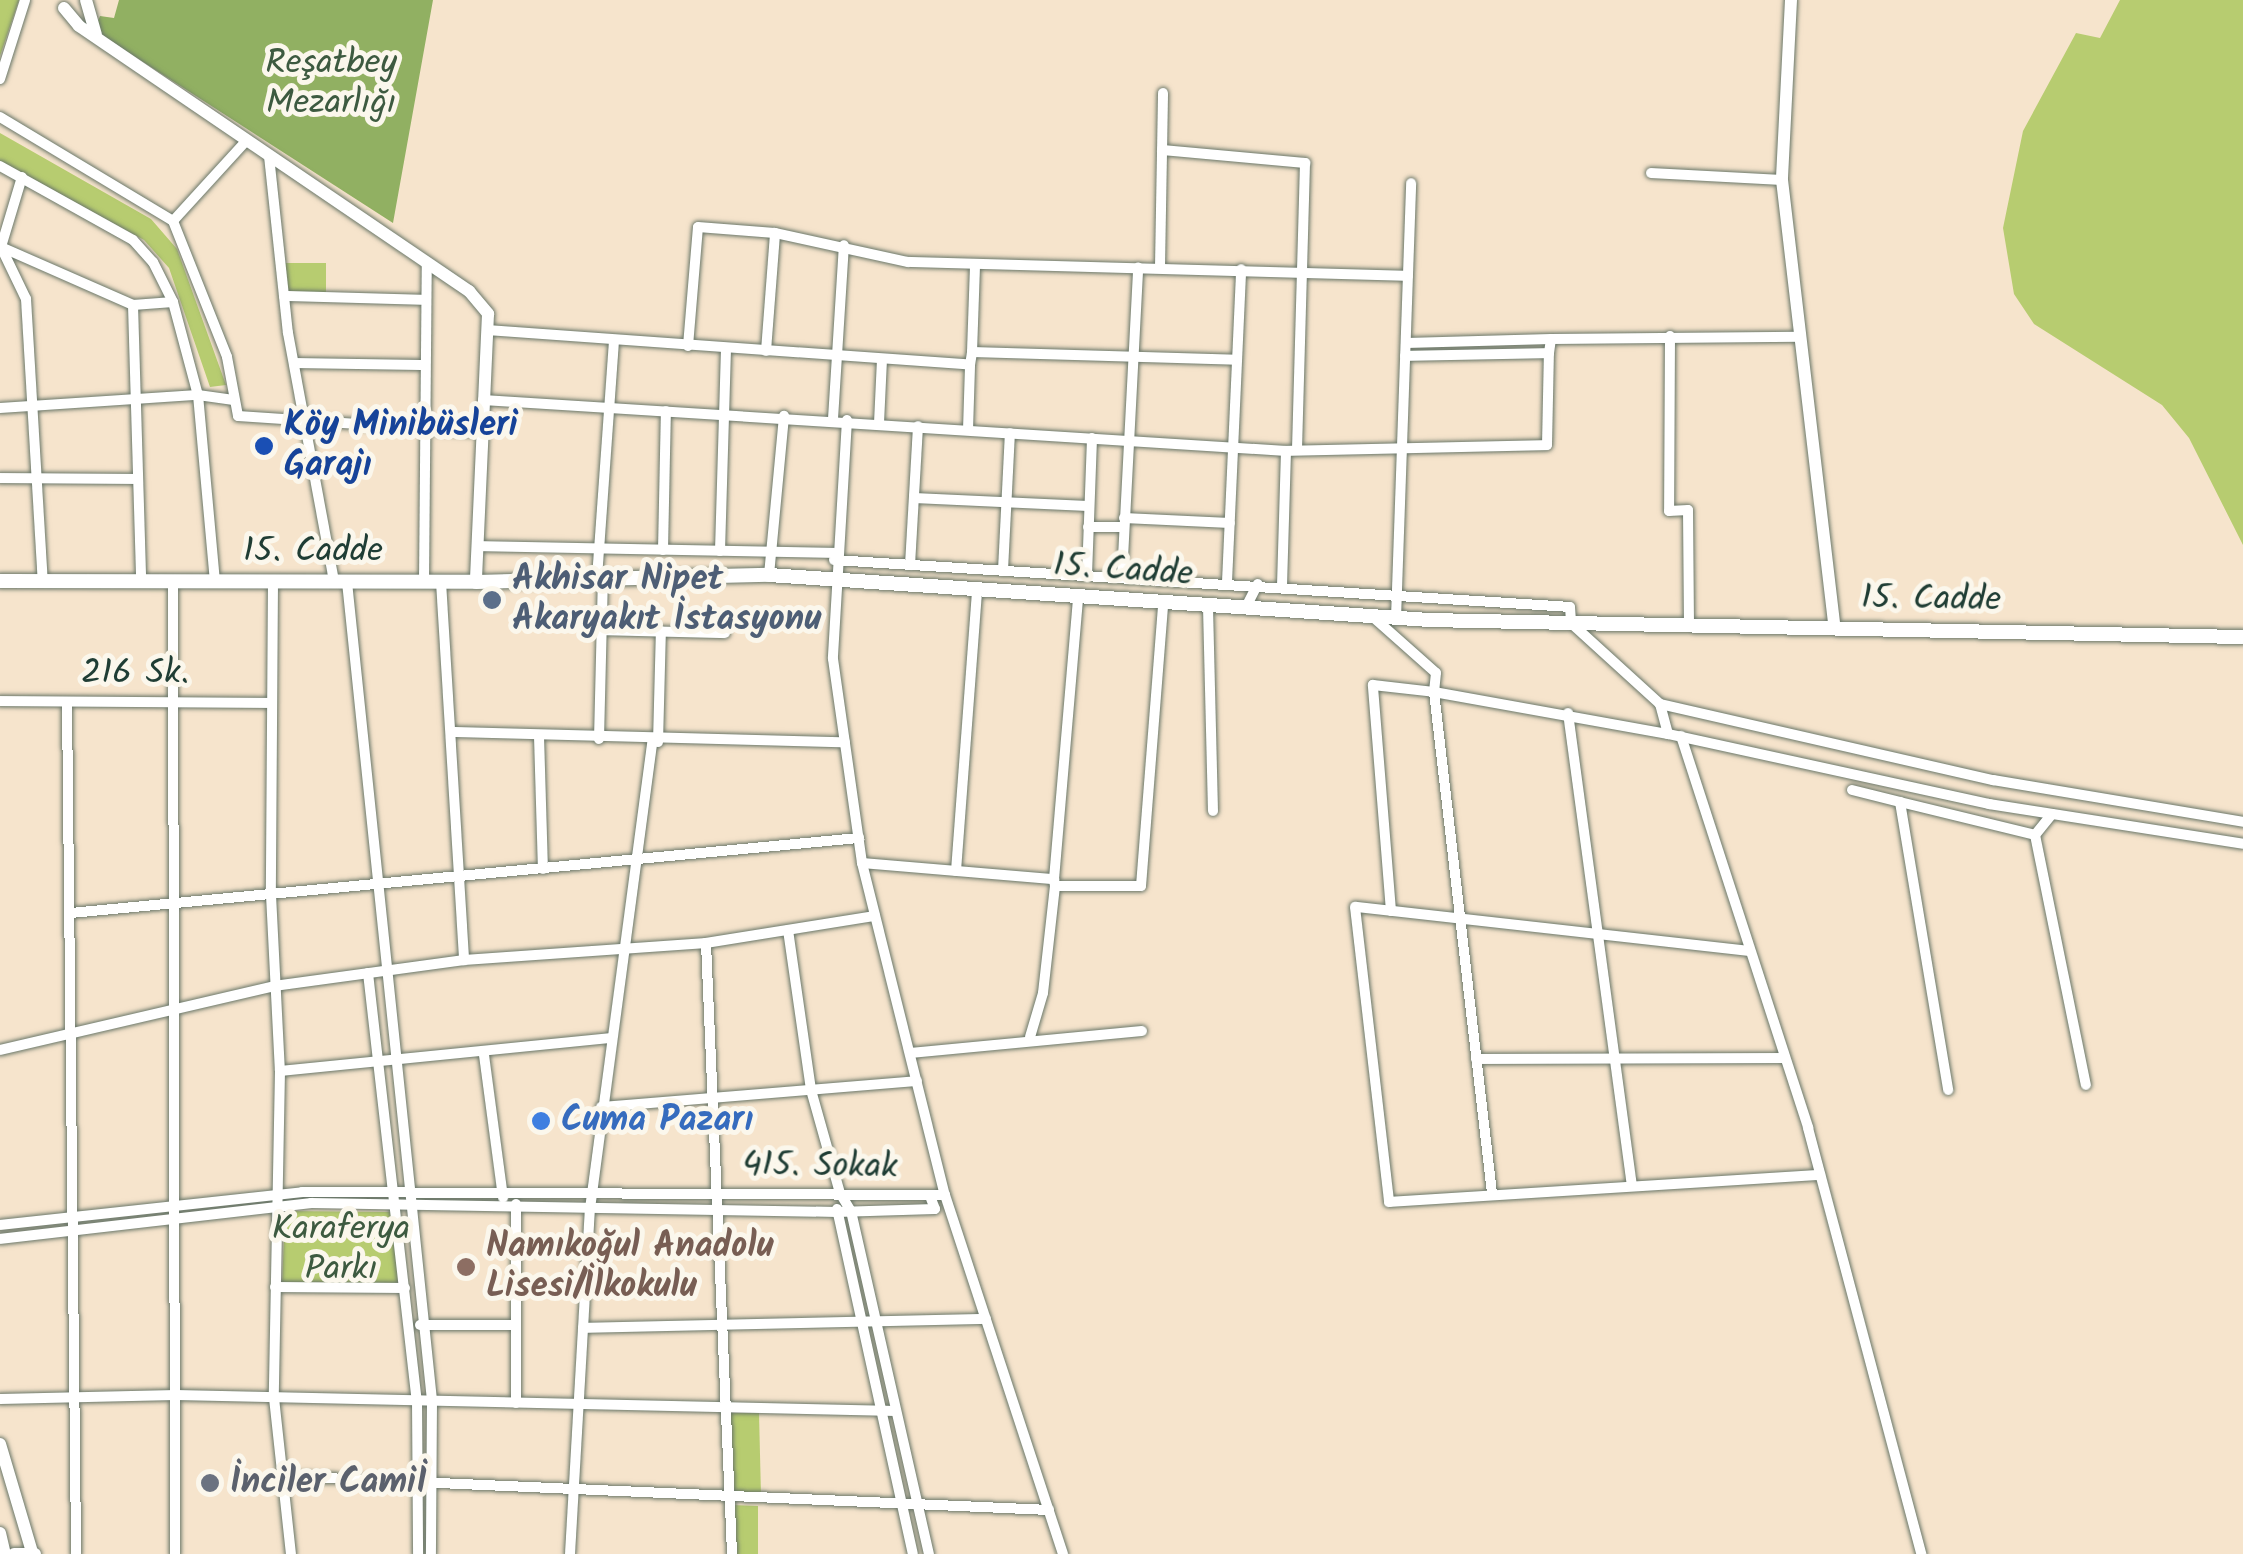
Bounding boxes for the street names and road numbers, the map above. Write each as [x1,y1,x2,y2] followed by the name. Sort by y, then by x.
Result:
[243,531,383,573] street label: 15. Cadde
[1052,545,1194,597] street label: 15. Cadde
[1861,578,2001,622] street label: 15. Cadde
[81,653,189,695] street label: 216 Sk.
[742,1145,898,1189] street label: 415. Sokak

